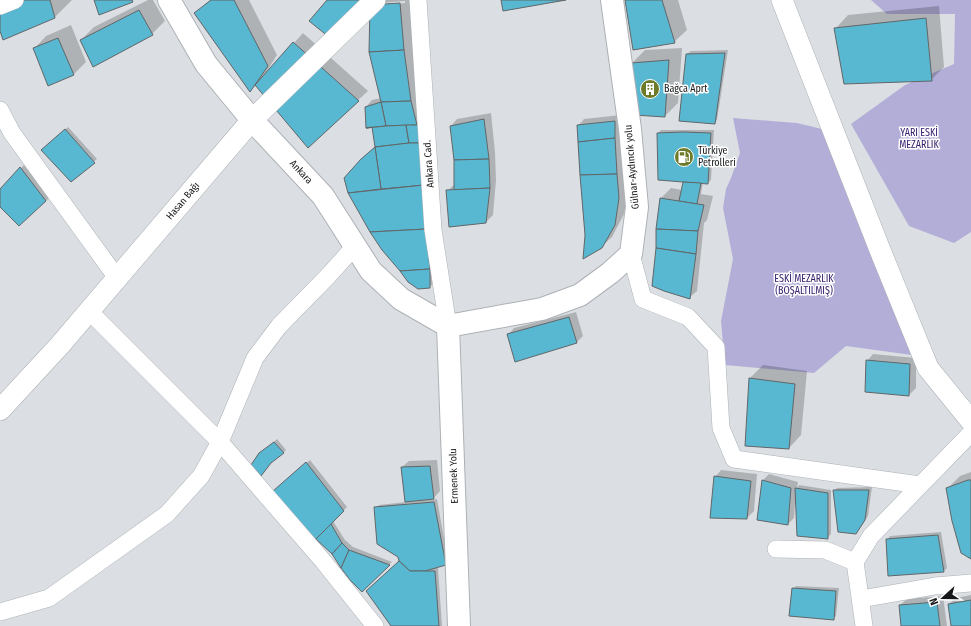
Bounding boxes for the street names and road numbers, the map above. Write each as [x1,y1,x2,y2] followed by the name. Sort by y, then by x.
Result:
[622,124,642,210] street label: Gülnar-Aydıncık yolu
[421,140,437,188] street label: Ankara Cad.
[287,158,315,186] street label: Ankara
[164,180,202,222] street label: Hasan Bağı
[447,448,461,504] street label: Ermenek Yolu

